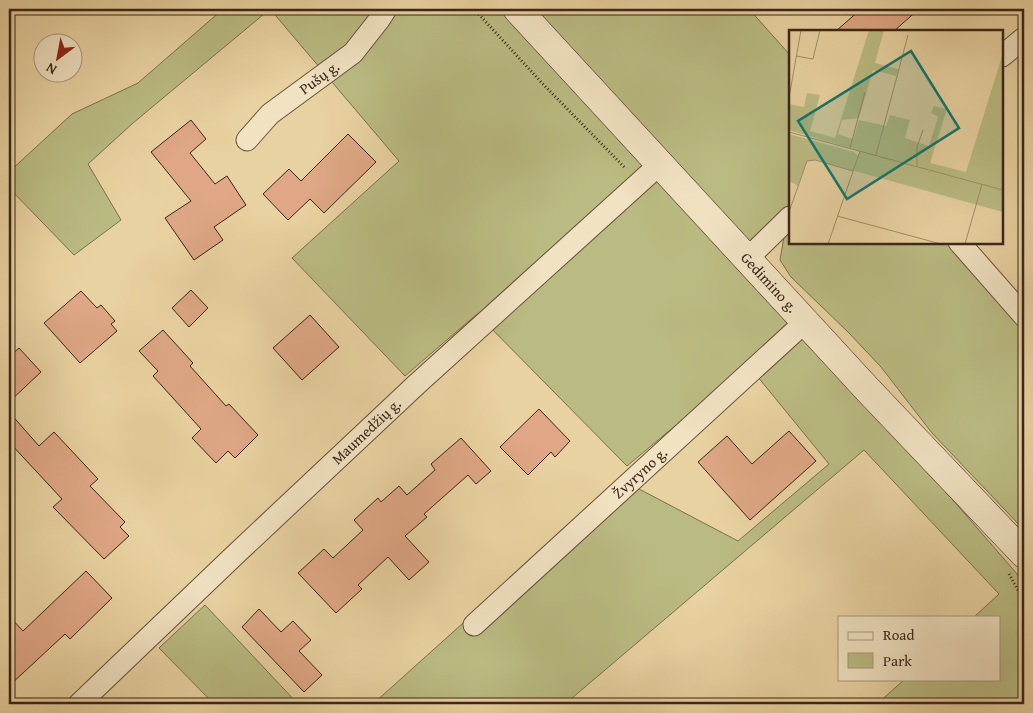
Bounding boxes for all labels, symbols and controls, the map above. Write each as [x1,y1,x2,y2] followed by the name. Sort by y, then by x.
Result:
[789,30,1003,244] inset map
[32,32,82,82] north arrow
[295,56,343,99] street label: Pušų g.
[41,58,60,80] text: N
[736,248,803,317] street label: Gedimino g.
[327,393,405,469] street label: Maumedžių g.
[608,442,671,503] street label: Žvyryno g.
[838,616,1000,680] legend
[883,624,914,645] text: Road
[883,650,912,671] text: Park

